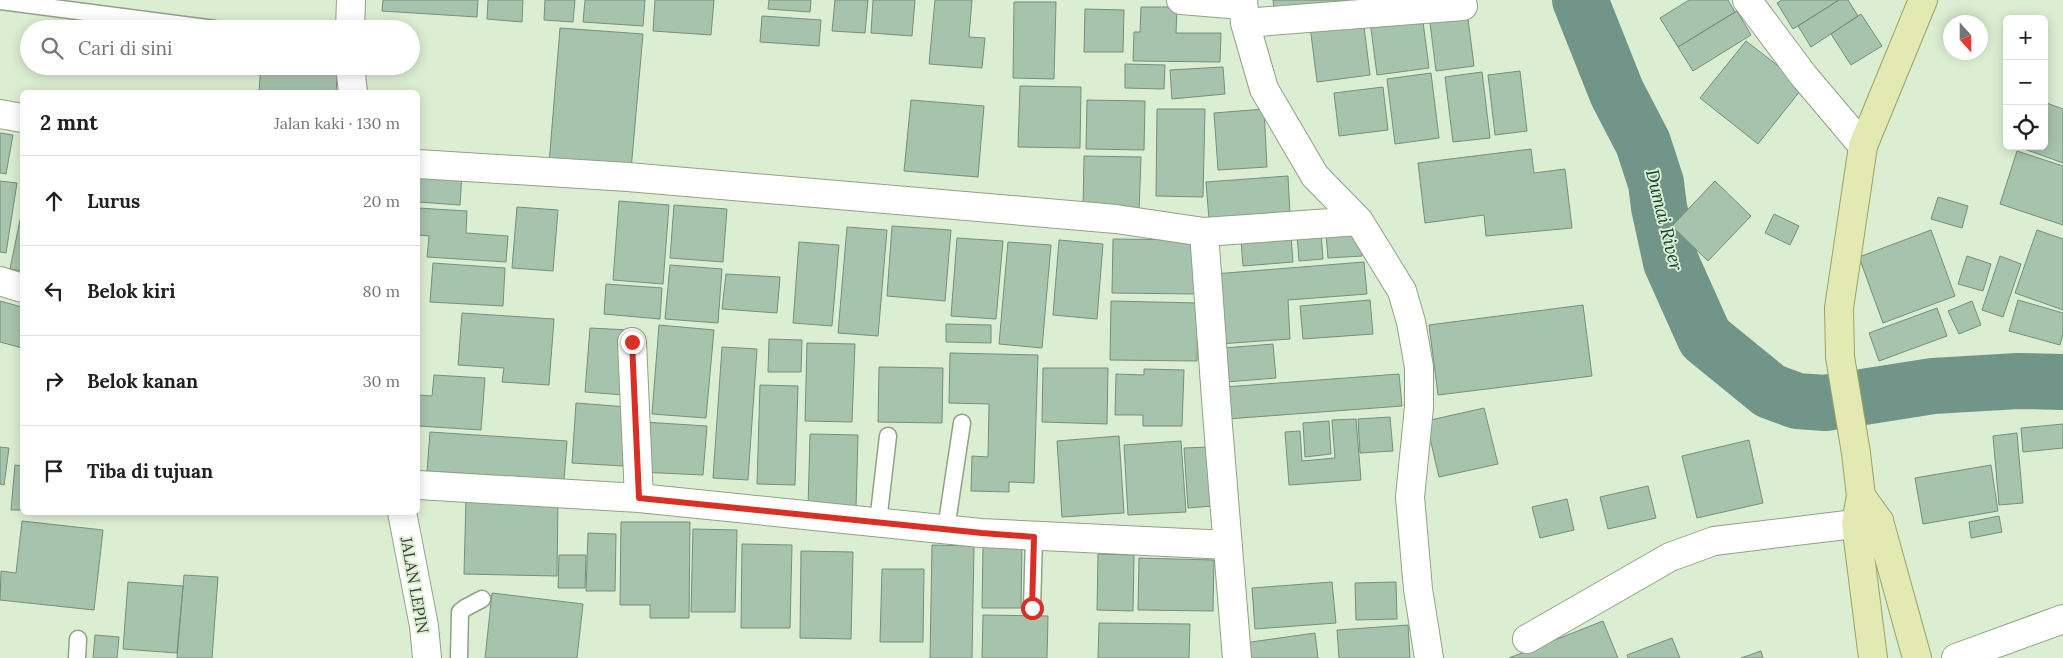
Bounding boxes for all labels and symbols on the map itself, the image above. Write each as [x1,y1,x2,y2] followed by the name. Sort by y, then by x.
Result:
[1943,15,1988,60] north arrow
[1641,167,1688,274] water label: Dumai River
[621,331,644,354] route end
[396,534,433,635] street label: JALAN LEPIN
[1021,597,1044,620] route start

